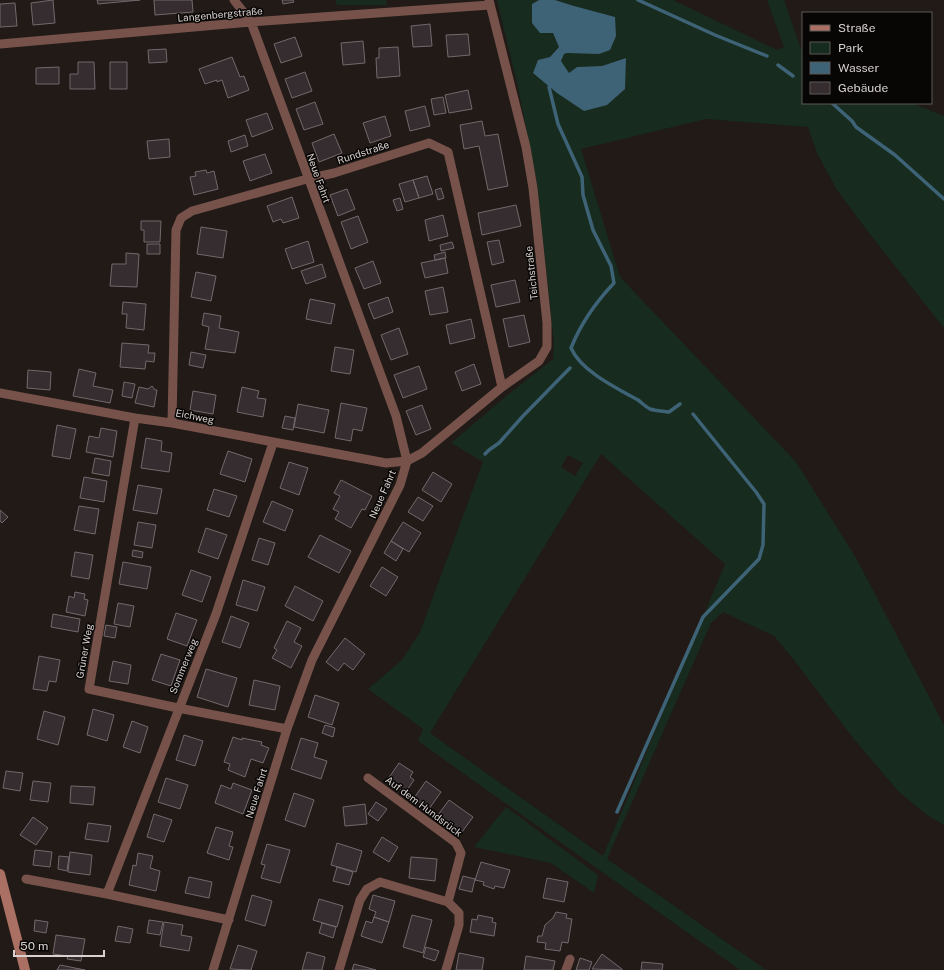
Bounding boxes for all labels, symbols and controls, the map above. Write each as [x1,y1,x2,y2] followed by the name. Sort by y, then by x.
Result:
[177,4,263,24] street label: Langenbergstraße
[802,12,932,104] legend
[838,21,876,35] text: Straße
[838,41,864,55] text: Park
[838,61,879,75] text: Wasser
[838,81,888,95] text: Gebäude
[335,138,391,166] street label: Rundstraße
[305,152,334,204] street label: Neue Fahrt
[522,245,540,301] street label: Teichstraße
[175,406,215,426] street label: Eichweg
[366,468,398,520] street label: Neue Fahrt
[73,623,95,679] street label: Grüner Weg
[166,636,200,696] street label: Sommerweg
[243,766,269,819] street label: Neue Fahrt
[383,773,465,839] street label: Auf dem Hundsrück
[14,932,104,958] scale bar
[20,939,48,953] text: 50 m

